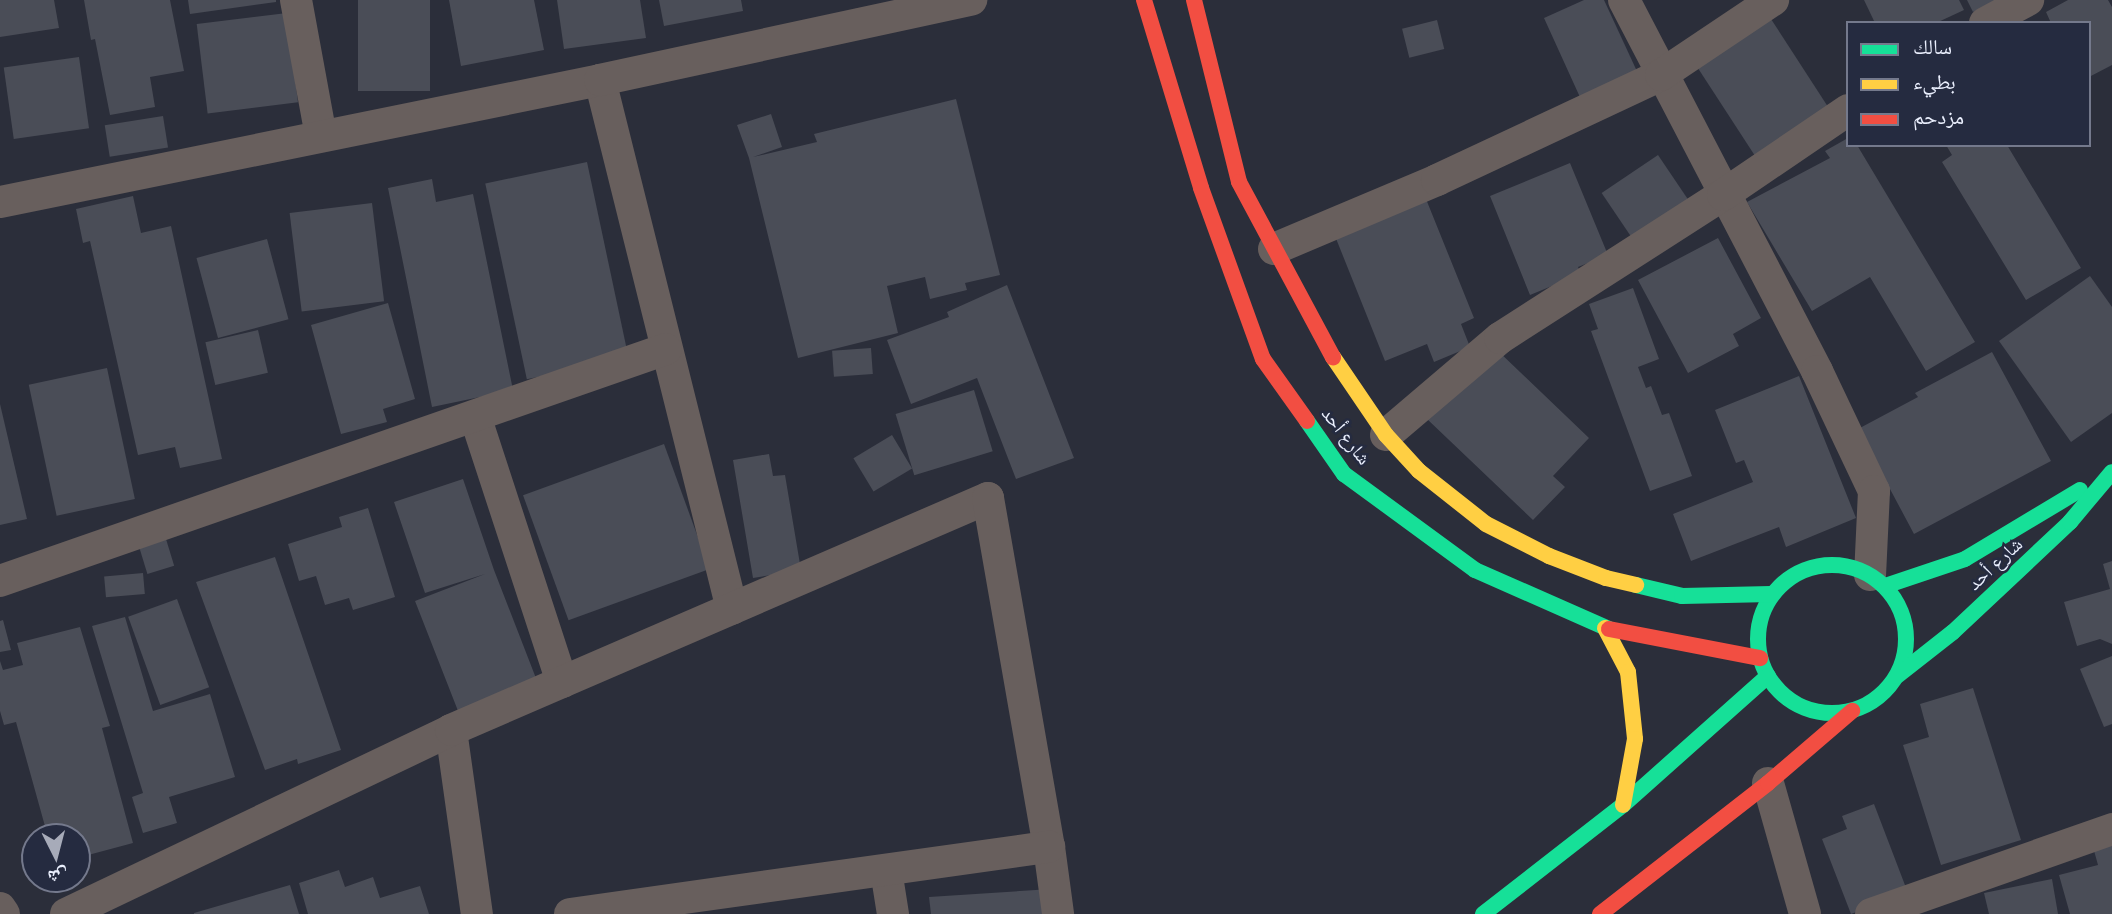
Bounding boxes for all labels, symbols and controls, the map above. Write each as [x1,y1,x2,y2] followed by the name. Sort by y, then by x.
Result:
[1846,21,2091,147] legend
[1913,33,1952,60] text: سالك
[1913,68,1956,95] text: بطيء
[1913,103,1964,130] text: مزدحم
[1316,403,1376,469] street label: شارع أحد
[1963,533,2027,595] street label: شارع أحد
[21,823,91,893] north arrow
[47,864,69,890] text: ش

